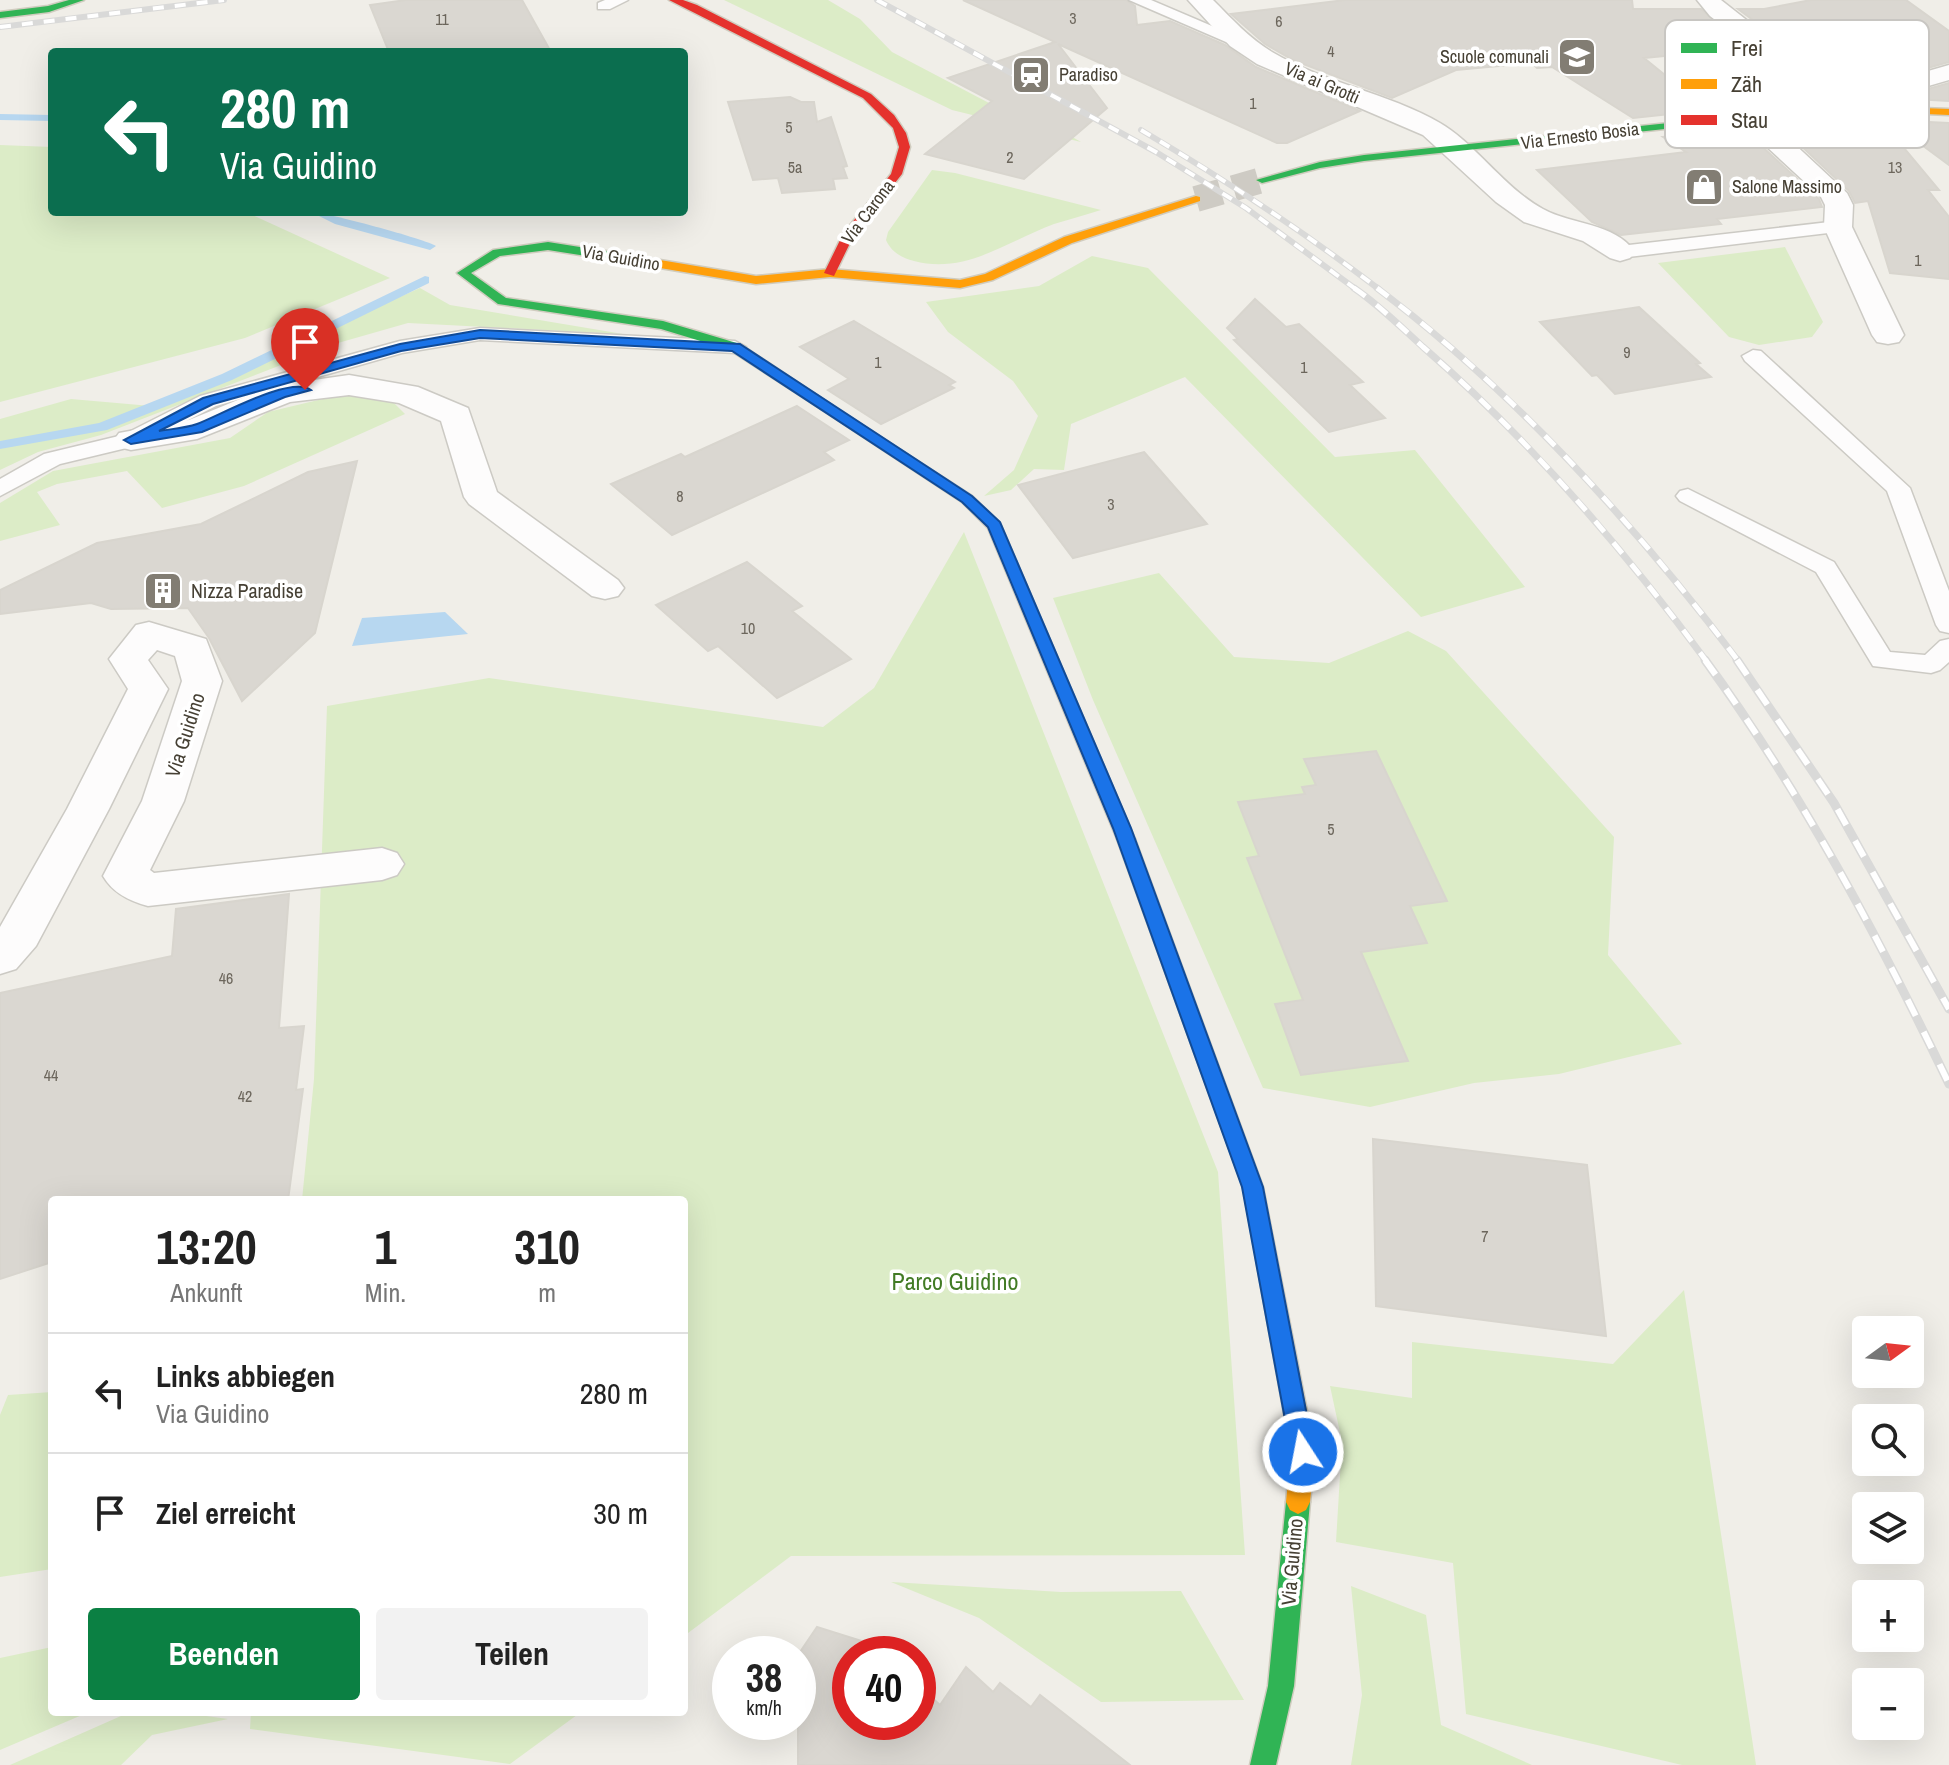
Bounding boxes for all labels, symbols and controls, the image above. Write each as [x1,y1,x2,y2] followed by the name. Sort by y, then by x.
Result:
[1069,7,1077,29] house number: 3
[435,8,450,30] house number: 11
[1275,10,1283,32] house number: 6
[1665,20,1929,148] legend
[1731,33,1763,63] text: Frei
[1556,36,1598,78] school or university icon: Scuole comunali
[1327,40,1335,62] house number: 4
[1440,44,1549,69] place label: Scuole comunali
[1010,54,1052,96] station icon: Paradiso
[1281,56,1364,110] street label: Via ai Grotti
[1059,62,1118,87] place label: Paradiso
[1731,69,1762,99] text: Zäh
[220,70,350,145] text: 280 m
[88,80,192,184] icon: left
[1249,92,1257,114] house number: 1
[1731,105,1768,135] text: Stau
[785,116,793,138] house number: 5
[1519,116,1640,155] street label: Via Ernesto Bosia
[220,142,377,190] text: Via Guidino
[1006,146,1014,168] house number: 2
[788,156,803,178] house number: 5a
[1888,156,1902,178] house number: 13
[1683,166,1725,208] shop icon: Salone Massimo
[835,174,900,249] street label: Via Carona
[1732,174,1842,199] place label: Salone Massimo
[580,238,662,277] street label: Via Guidino
[1914,249,1922,271] house number: 1
[271,308,339,390] pin
[283,320,327,364] icon: arrive
[1623,341,1631,363] house number: 9
[874,351,882,373] house number: 1
[1300,356,1308,378] house number: 1
[676,485,684,507] house number: 8
[1107,493,1115,515] house number: 3
[142,570,184,612] building icon: Nizza Paradise
[191,577,303,604] place label: Nizza Paradise
[741,617,755,639] house number: 10
[158,689,211,781] street label: Via Guidino
[1327,818,1335,840] house number: 5
[219,967,233,989] house number: 46
[44,1064,58,1086] house number: 44
[238,1085,252,1107] house number: 42
[156,1214,257,1279] text: 13:20
[375,1214,396,1279] text: 1
[514,1214,580,1279] text: 310
[1481,1225,1489,1247] house number: 7
[892,1265,1018,1297] park label: Parco Guidino
[170,1275,243,1310] text: Ankunft
[365,1275,406,1310] text: Min.
[538,1275,556,1310] text: m
[1852,1316,1924,1388] north arrow
[1852,1316,1924,1740] map controls
[156,1356,335,1396] text: Links abbiegen
[88,1371,132,1415] icon: left
[580,1373,648,1413] text: 280 m
[156,1396,269,1431] text: Via Guidino
[1852,1404,1924,1476] button: search
[1261,1410,1345,1494] position arrow
[88,1491,132,1535] icon: arrive
[1852,1492,1924,1564] button: layers
[156,1493,295,1533] text: Ziel erreicht
[593,1493,648,1533] text: 30 m
[1274,1517,1309,1607] street label: Via Guidino
[1852,1580,1924,1652] button: +
[88,1608,360,1700] button: Beenden
[376,1608,648,1700] button: Teilen
[832,1636,936,1740] speed limit sign: 40
[746,1651,782,1704] text: 38
[1852,1668,1924,1740] button: −
[746,1694,782,1721] text: km/h

